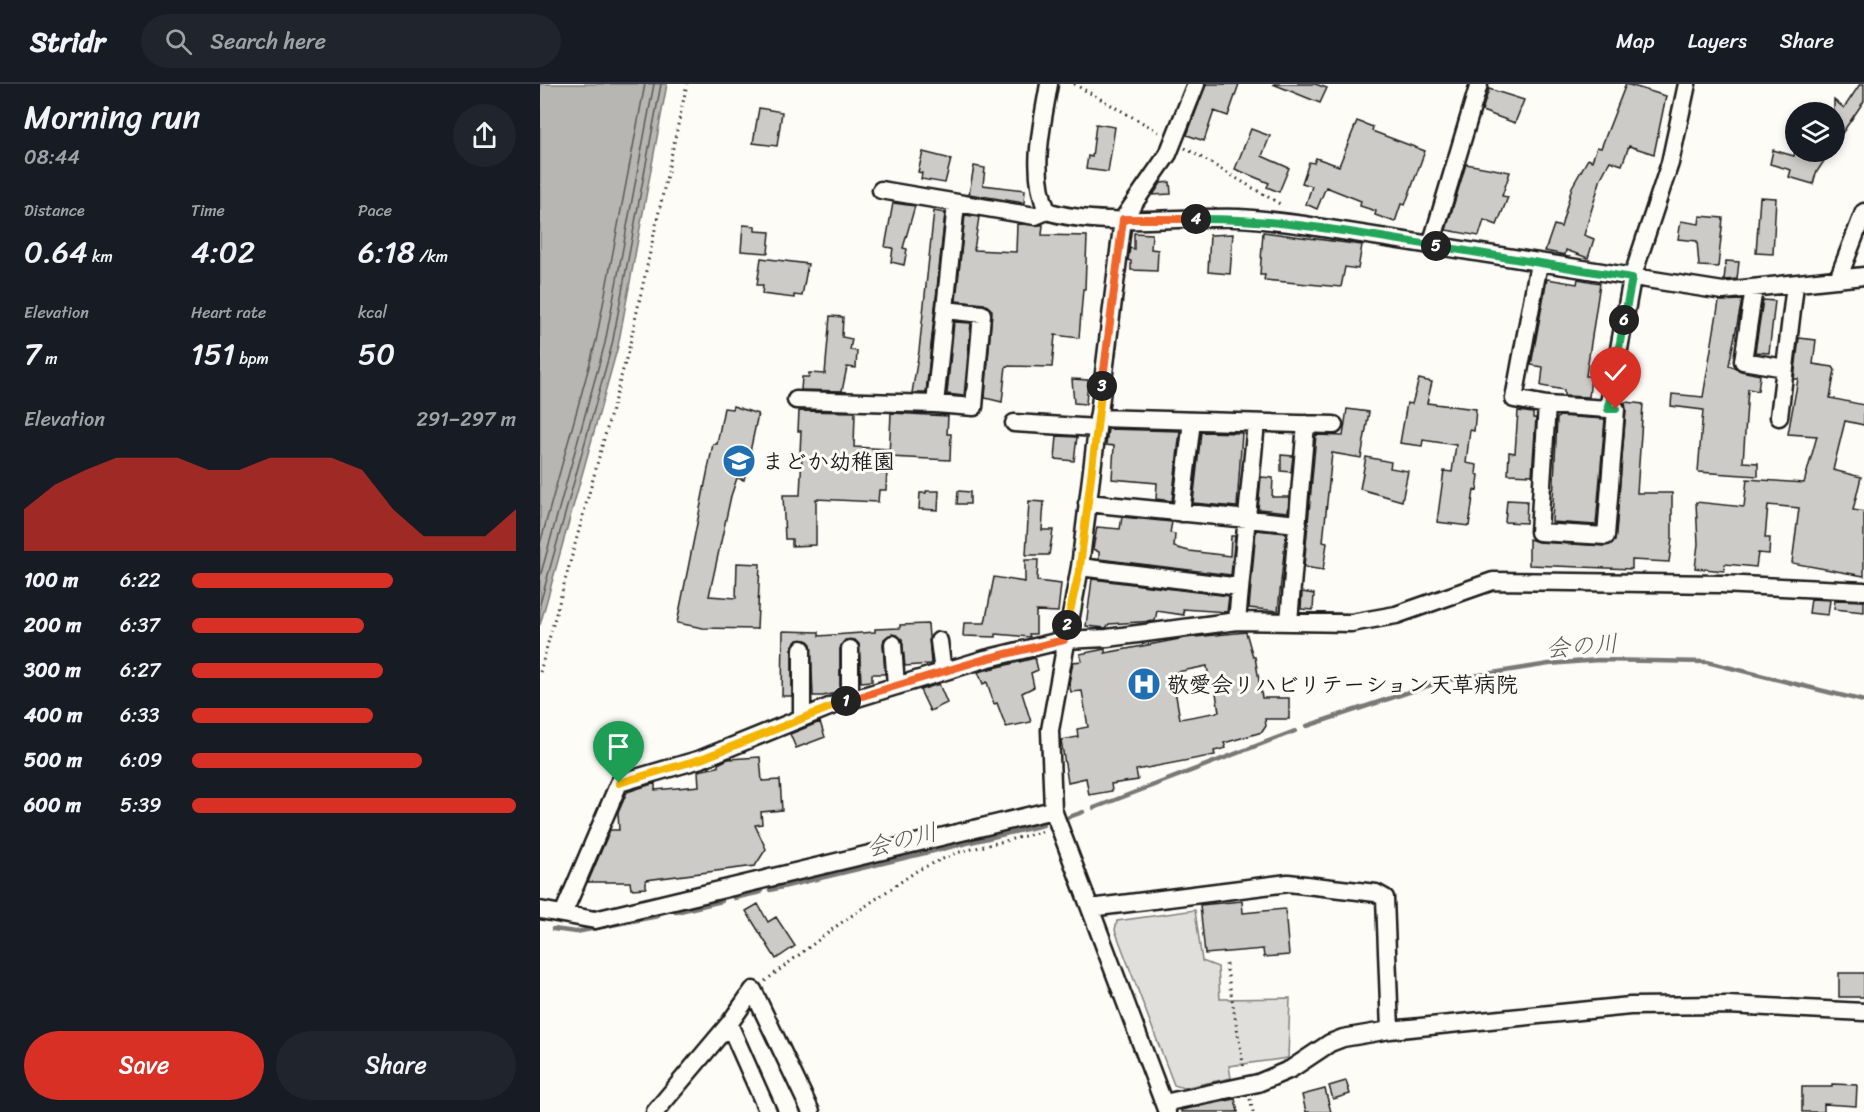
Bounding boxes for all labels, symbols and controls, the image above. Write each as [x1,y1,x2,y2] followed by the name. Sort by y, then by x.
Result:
[141,14,561,68] search box
[30,17,105,66] text: Stridr
[210,22,326,61] text: Search here
[1616,22,1655,60] text: Map
[1688,22,1747,60] text: Layers
[1780,22,1834,60] text: Share
[162,25,195,58] icon: search
[24,88,200,146] text: Morning run
[1785,102,1845,162] map controls
[1785,102,1845,162] button: layers
[453,104,516,167] button: share
[24,140,80,175] text: 08:44
[24,196,85,225] text: Distance
[191,196,225,225] text: Time
[358,196,392,225] text: Pace
[1181,204,1211,234] pin: 4
[1191,204,1201,233] text: 4
[24,225,88,279] text: 0.64
[191,225,255,279] text: 4:02
[358,225,415,279] text: 6:18
[1421,231,1451,261] pin: 5
[1431,231,1441,260] text: 5
[88,242,113,271] text: km
[415,242,448,271] text: /km
[24,298,89,327] text: Elevation
[191,298,266,327] text: Heart rate
[358,298,387,327] text: kcal
[1609,305,1639,335] pin: 6
[1619,305,1629,334] text: 6
[24,327,41,381] text: 7
[191,327,235,381] text: 151
[358,327,395,381] text: 50
[41,344,58,373] text: m
[235,344,269,373] text: bpm
[1590,347,1641,409] pin
[1599,356,1632,389] icon: check
[1087,371,1117,401] pin: 3
[1098,371,1106,400] text: 3
[24,402,105,437] text: Elevation
[416,402,516,437] text: 291–297 m
[762,442,895,481] place label: まどか幼稚園
[721,443,757,479] school or university icon: まどか幼稚園
[24,563,78,598] text: 100 m
[120,563,160,598] text: 6:22
[24,608,81,643] text: 200 m
[120,608,160,643] text: 6:37
[1052,610,1082,640] pin: 2
[1062,610,1072,639] text: 2
[1544,622,1620,670] water label: 会の川
[24,653,81,688] text: 300 m
[120,653,160,688] text: 6:27
[1167,665,1518,704] place label: 敬愛会リハビリテーション天草病院
[1126,666,1162,702] hospital icon: 敬愛会リハビリテーション天草病院
[831,686,861,716] pin: 1
[843,686,849,715] text: 1
[24,698,82,733] text: 400 m
[120,698,159,733] text: 6:33
[593,721,644,783] pin
[602,730,635,763] icon: arrive
[24,743,82,778] text: 500 m
[120,743,162,778] text: 6:09
[24,788,81,823] text: 600 m
[120,788,162,823] text: 5:39
[862,811,942,869] water label: 会の川
[24,1031,264,1100] button: Save
[276,1031,516,1100] button: Share

